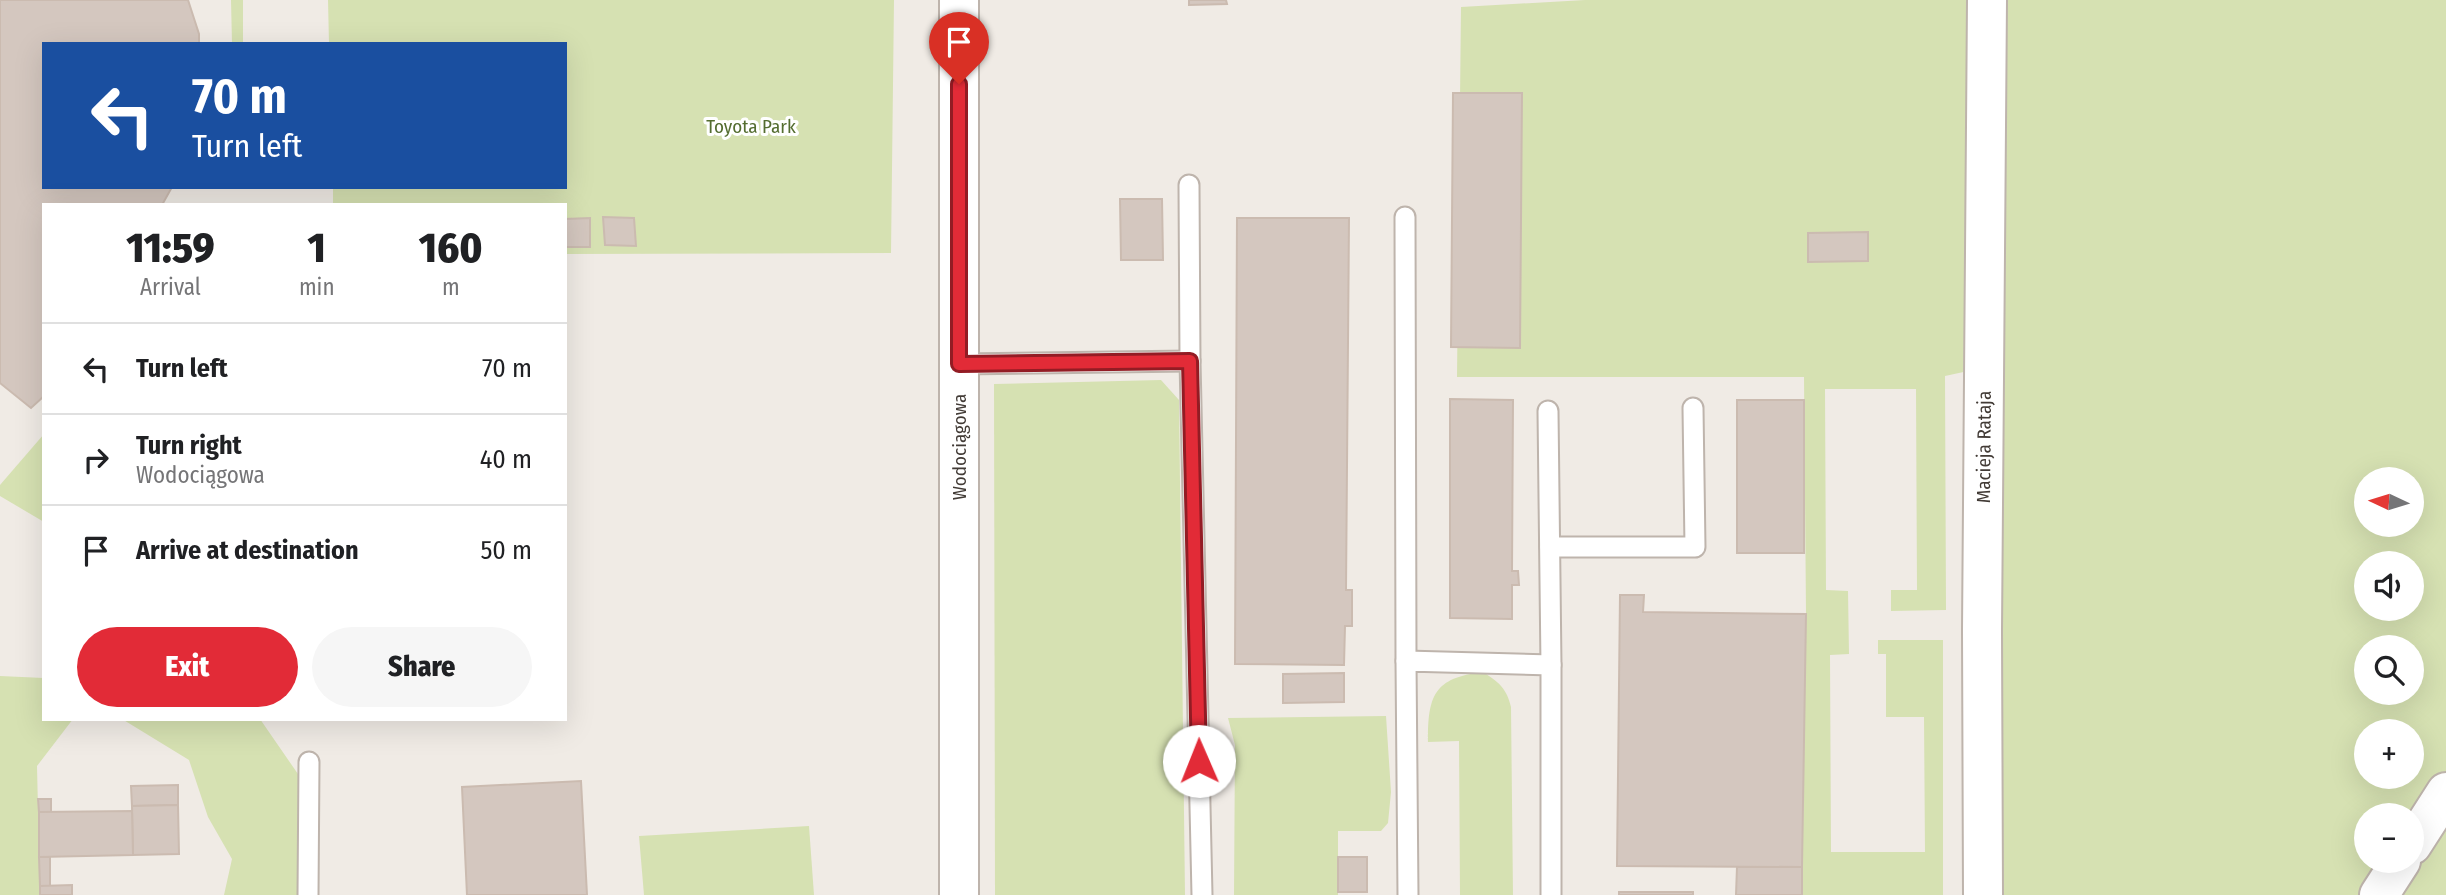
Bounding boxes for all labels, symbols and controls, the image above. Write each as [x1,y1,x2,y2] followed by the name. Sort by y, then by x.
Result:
[929,12.0,989,84] pin
[940,23,978,61] icon: arrive
[192,67,287,126] text: 70 m
[77,70,168,161] icon: left
[706,115,796,138] park label: Toyota Park
[192,127,302,165] text: Turn left
[126,223,215,273] text: 11:59
[308,223,326,273] text: 1
[419,223,483,273] text: 160
[140,273,201,301] text: Arrival
[299,273,335,301] text: min
[442,273,460,301] text: m
[77,350,115,388] icon: left
[136,353,228,384] text: Turn left
[482,353,532,384] text: 70 m
[1972,391,1996,503] street label: Macieja Rataja
[948,394,971,500] street label: Wodociągowa
[136,430,242,461] text: Turn right
[77,441,115,479] icon: right
[480,444,532,475] text: 40 m
[136,461,265,489] text: Wodociągowa
[2354,467,2424,537] north arrow
[2354,467,2424,873] map controls
[77,532,115,570] icon: arrive
[136,535,359,566] text: Arrive at destination
[480,535,532,566] text: 50 m
[2354,551,2424,621] button: sound
[77,627,298,707] button: Exit
[312,627,532,707] button: Share
[2354,635,2424,705] button: search
[2354,719,2424,789] button: +
[1162,724,1236,798] position arrow
[2354,803,2424,873] button: −

